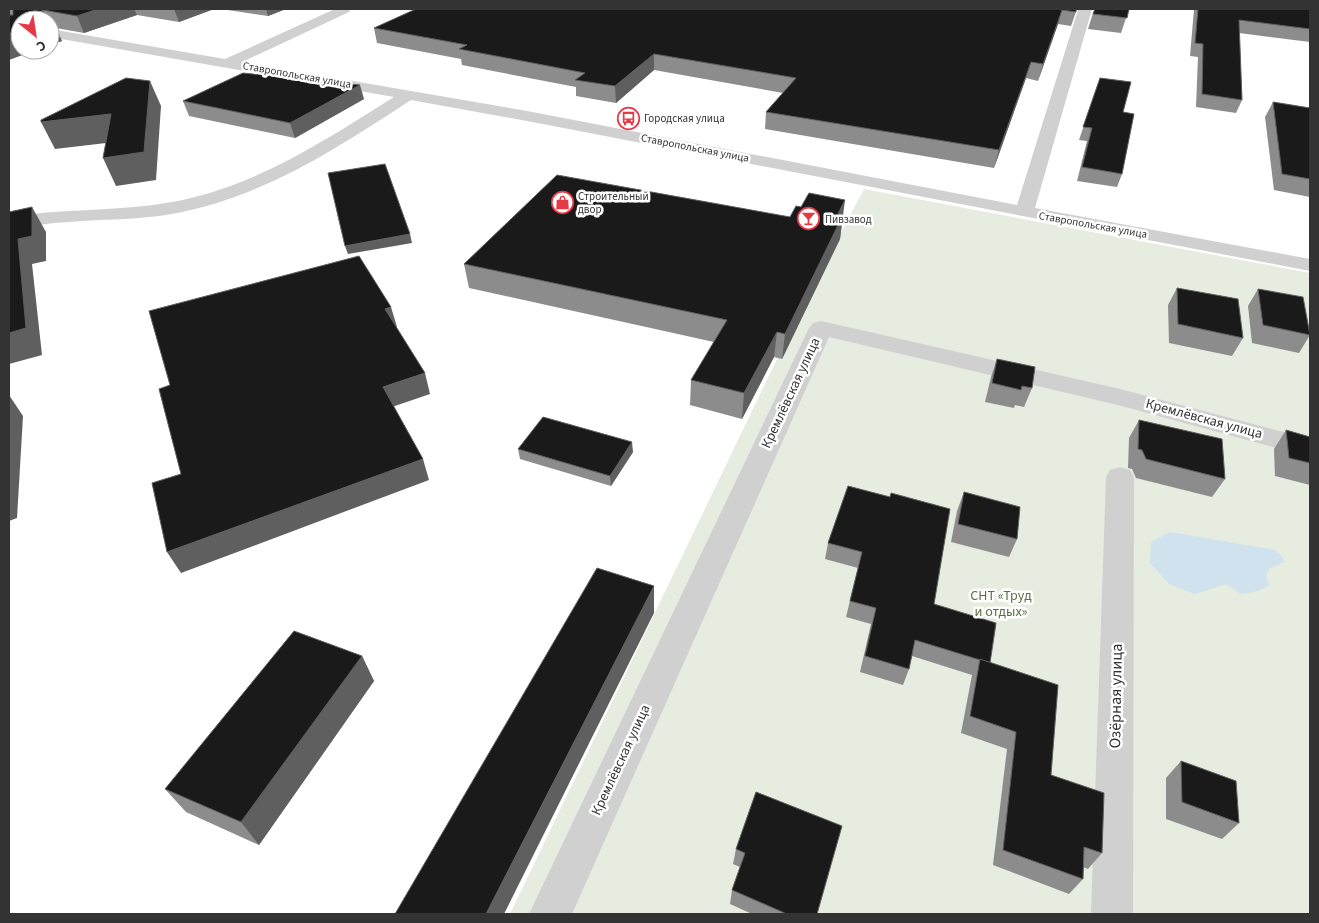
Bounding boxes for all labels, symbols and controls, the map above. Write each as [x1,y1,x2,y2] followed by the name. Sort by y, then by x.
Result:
[10,10,60,60] north arrow
[32,35,50,56] text: С
[242,58,352,92] street label: Ставропольская улица
[616,106,640,130] bus stop icon: Городская улица
[644,111,725,126] place label: Городская улица
[640,130,750,166] street label: Ставропольская улица
[578,189,649,217] place label: Строительный двор
[550,190,574,214] shop icon: Строительный двор
[797,207,821,231] bar icon: Пивзавод
[1038,208,1148,242] street label: Ставропольская улица
[825,212,872,227] place label: Пивзавод
[757,334,825,452] street label: Кремлёвская улица
[1143,394,1265,444] street label: Кремлёвская улица
[970,586,1032,622] park label: СНТ «Труд и отдых»
[1104,643,1128,749] street label: Озёрная улица
[587,701,655,819] street label: Кремлёвская улица

